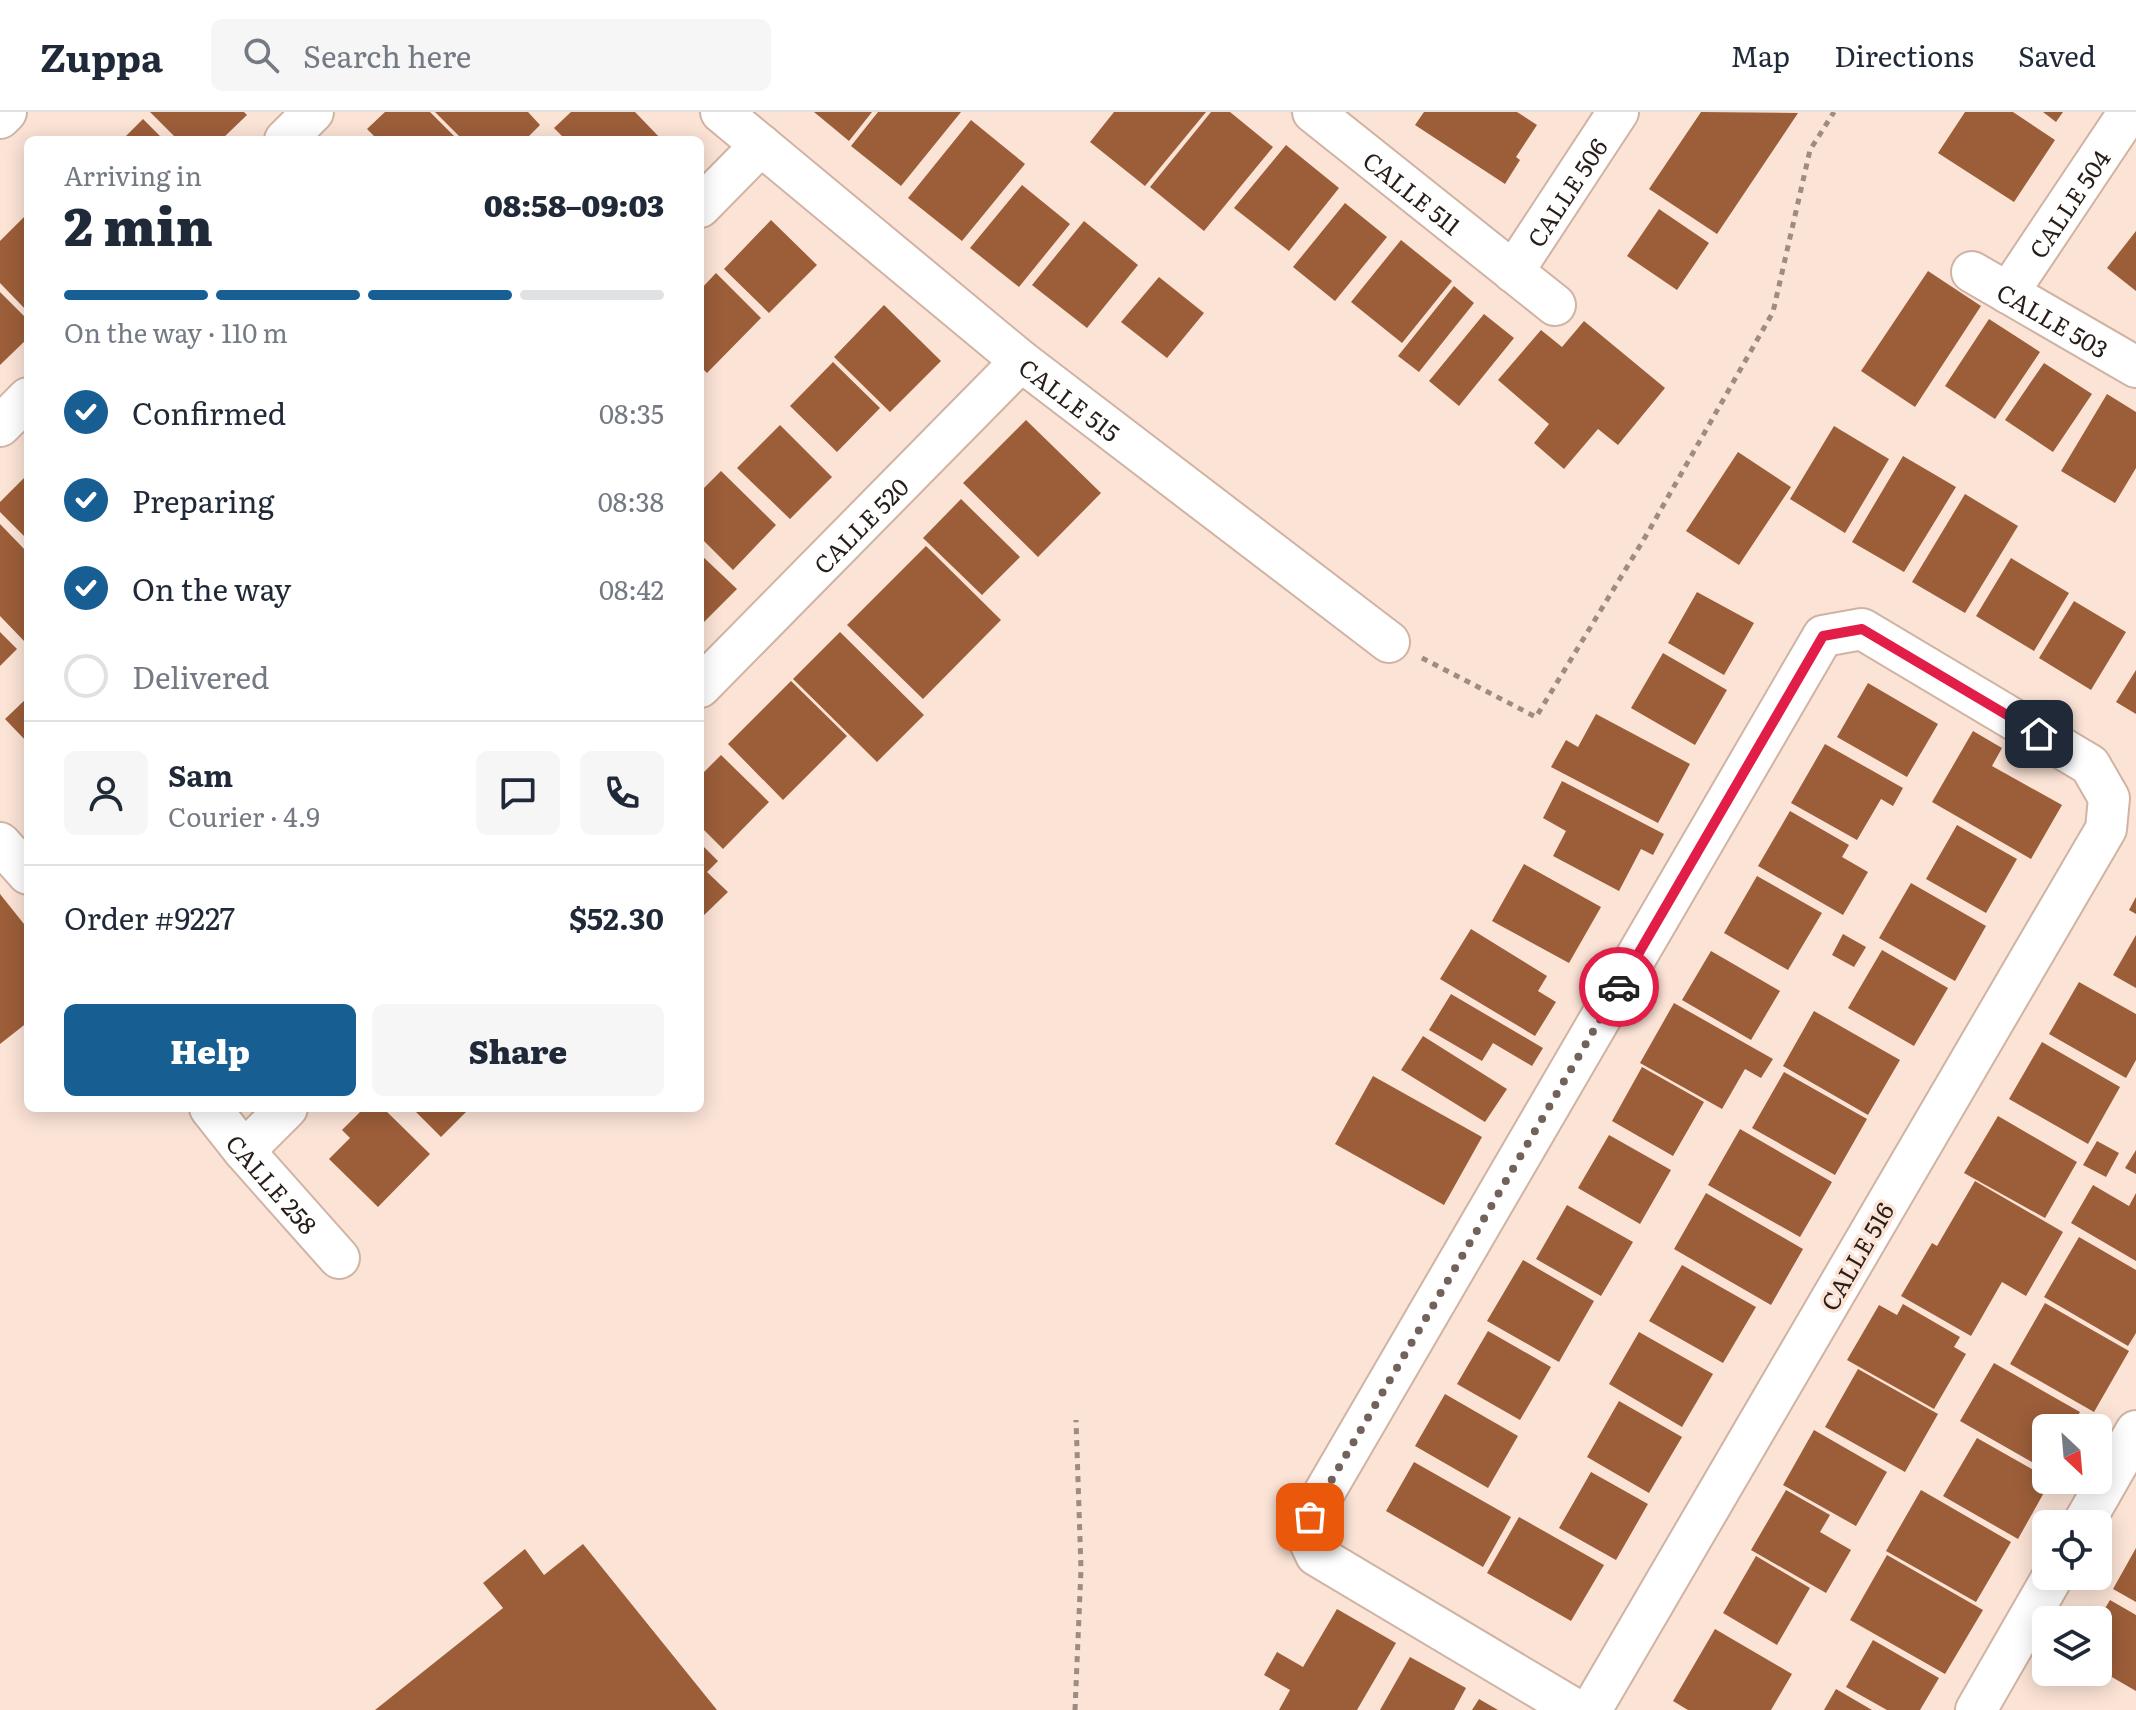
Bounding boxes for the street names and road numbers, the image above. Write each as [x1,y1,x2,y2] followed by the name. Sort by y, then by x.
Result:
[1517,130,1614,253] street label: CALLE 506
[1357,142,1470,242] street label: CALLE 511
[2019,142,2117,264] street label: CALLE 504
[1991,273,2115,365] street label: CALLE 503
[1013,349,1128,449] street label: CALLE 515
[804,468,916,581] street label: CALLE 520
[219,1126,326,1241] street label: CALLE 258
[1811,1195,1901,1316] street label: CALLE 516

